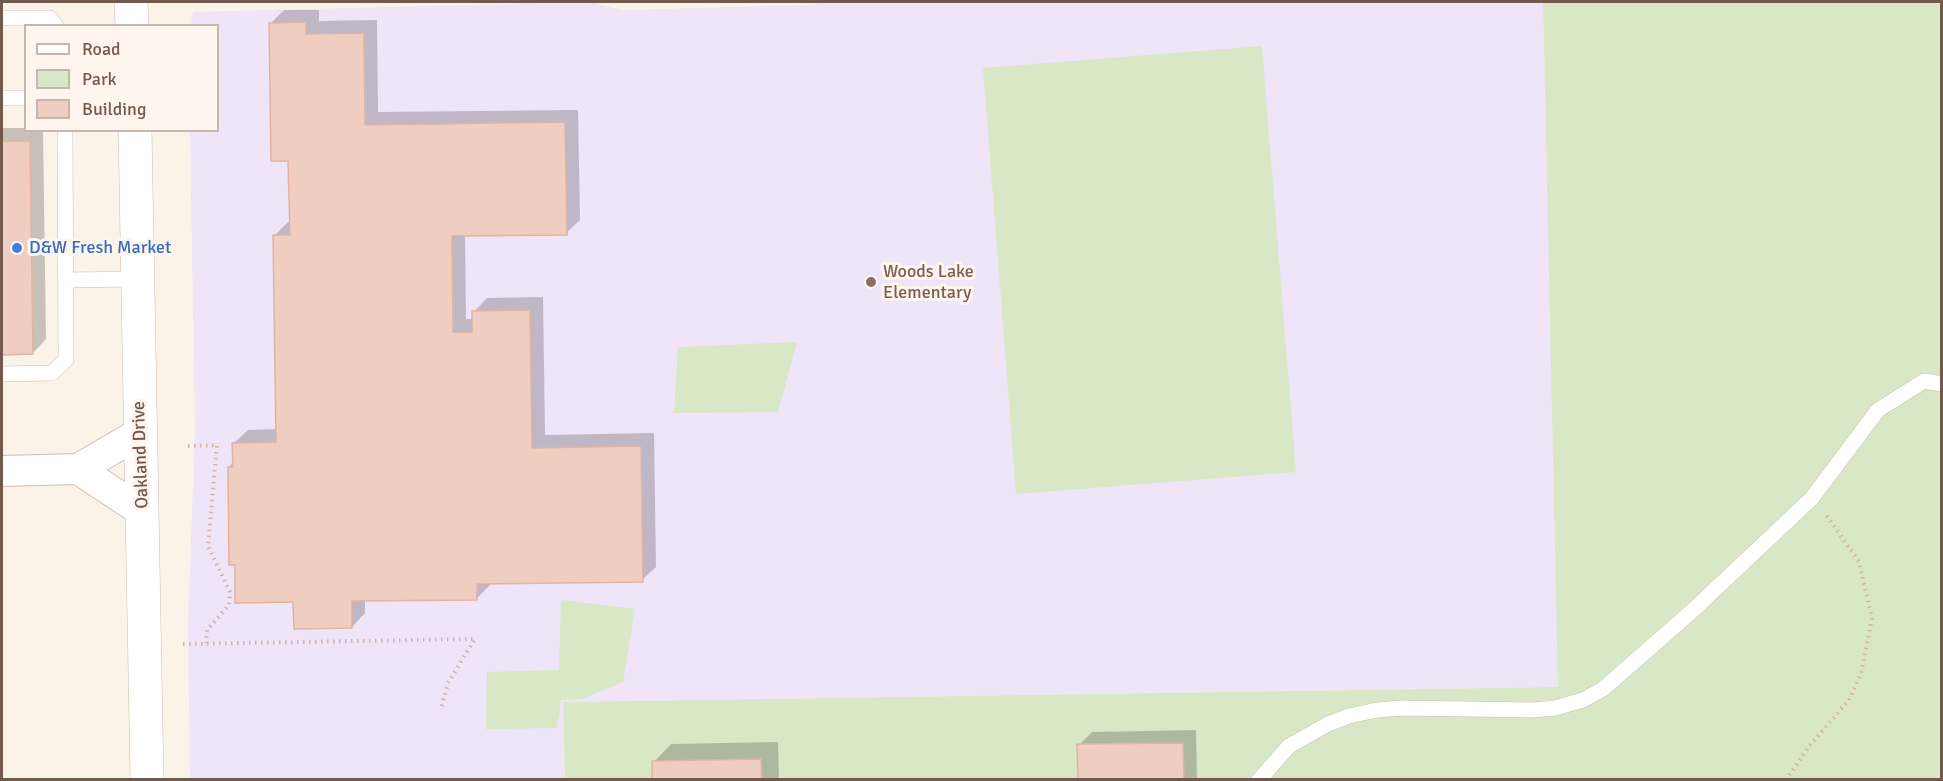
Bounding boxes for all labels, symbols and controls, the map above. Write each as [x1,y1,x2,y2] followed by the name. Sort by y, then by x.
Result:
[24,24,219,132] legend
[82,38,121,60] text: Road
[82,68,117,90] text: Park
[82,98,146,120] text: Building
[29,237,171,259] place label: D&W Fresh Market
[10,241,24,255] marker: D&W Fresh Market
[883,261,974,304] place label: Woods Lake Elementary
[864,275,878,289] marker: Woods Lake Elementary
[128,401,154,509] street label: Oakland Drive

